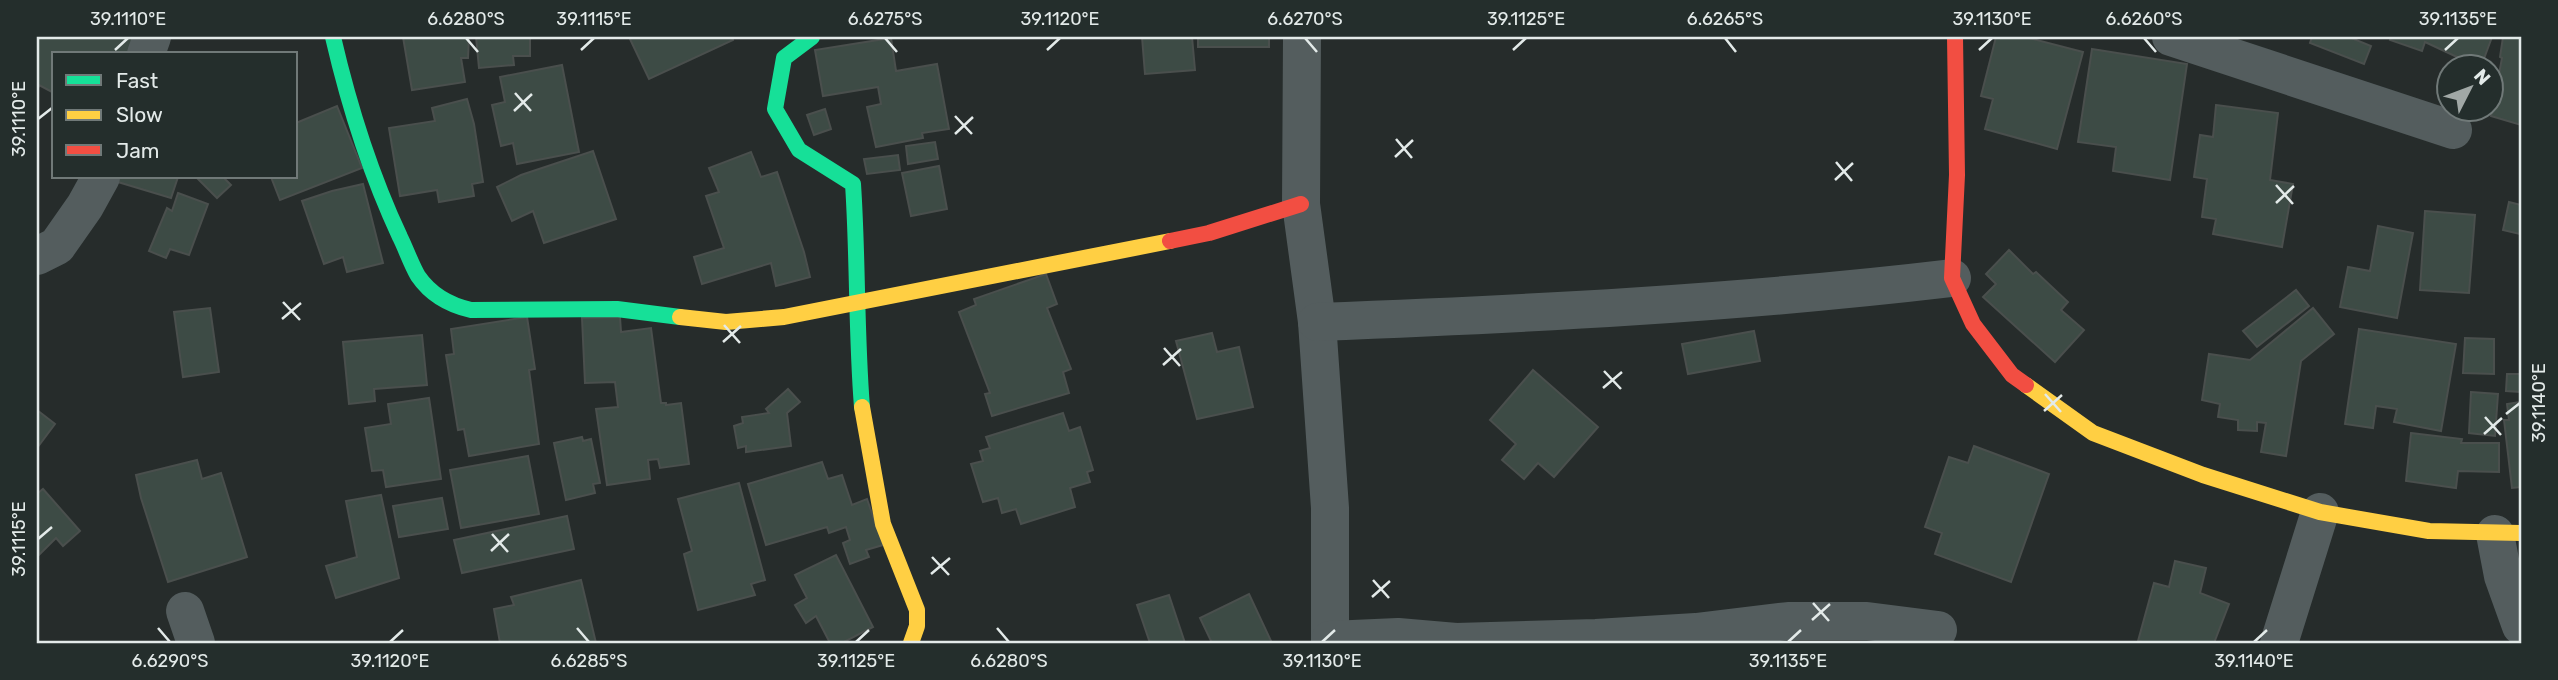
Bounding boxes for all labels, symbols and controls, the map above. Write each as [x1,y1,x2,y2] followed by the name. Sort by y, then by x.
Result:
[90,8,166,30] text: 39.1110°E
[427,8,505,30] text: 6.6280°S
[556,8,632,30] text: 39.1115°E
[848,8,922,30] text: 6.6275°S
[1021,8,1099,30] text: 39.1120°E
[1267,8,1343,30] text: 6.6270°S
[1487,8,1565,30] text: 39.1125°E
[1687,8,1763,30] text: 6.6265°S
[1952,8,2032,30] text: 39.1130°E
[2105,8,2183,30] text: 6.6260°S
[2419,8,2497,30] text: 39.1135°E
[52,52,298,178] legend
[2436,52,2506,122] north arrow
[2469,64,2495,90] text: N
[116,68,158,93] text: Fast
[8,81,30,157] text: 39.1110°E
[116,102,163,127] text: Slow
[116,138,160,163] text: Jam
[2528,363,2550,443] text: 39.1140°E
[8,501,30,577] text: 39.1115°E
[132,650,208,672] text: 6.6290°S
[351,650,429,672] text: 39.1120°E
[551,650,627,672] text: 6.6285°S
[817,650,895,672] text: 39.1125°E
[970,650,1048,672] text: 6.6280°S
[1282,650,1362,672] text: 39.1130°E
[1749,650,1827,672] text: 39.1135°E
[2214,650,2294,672] text: 39.1140°E

